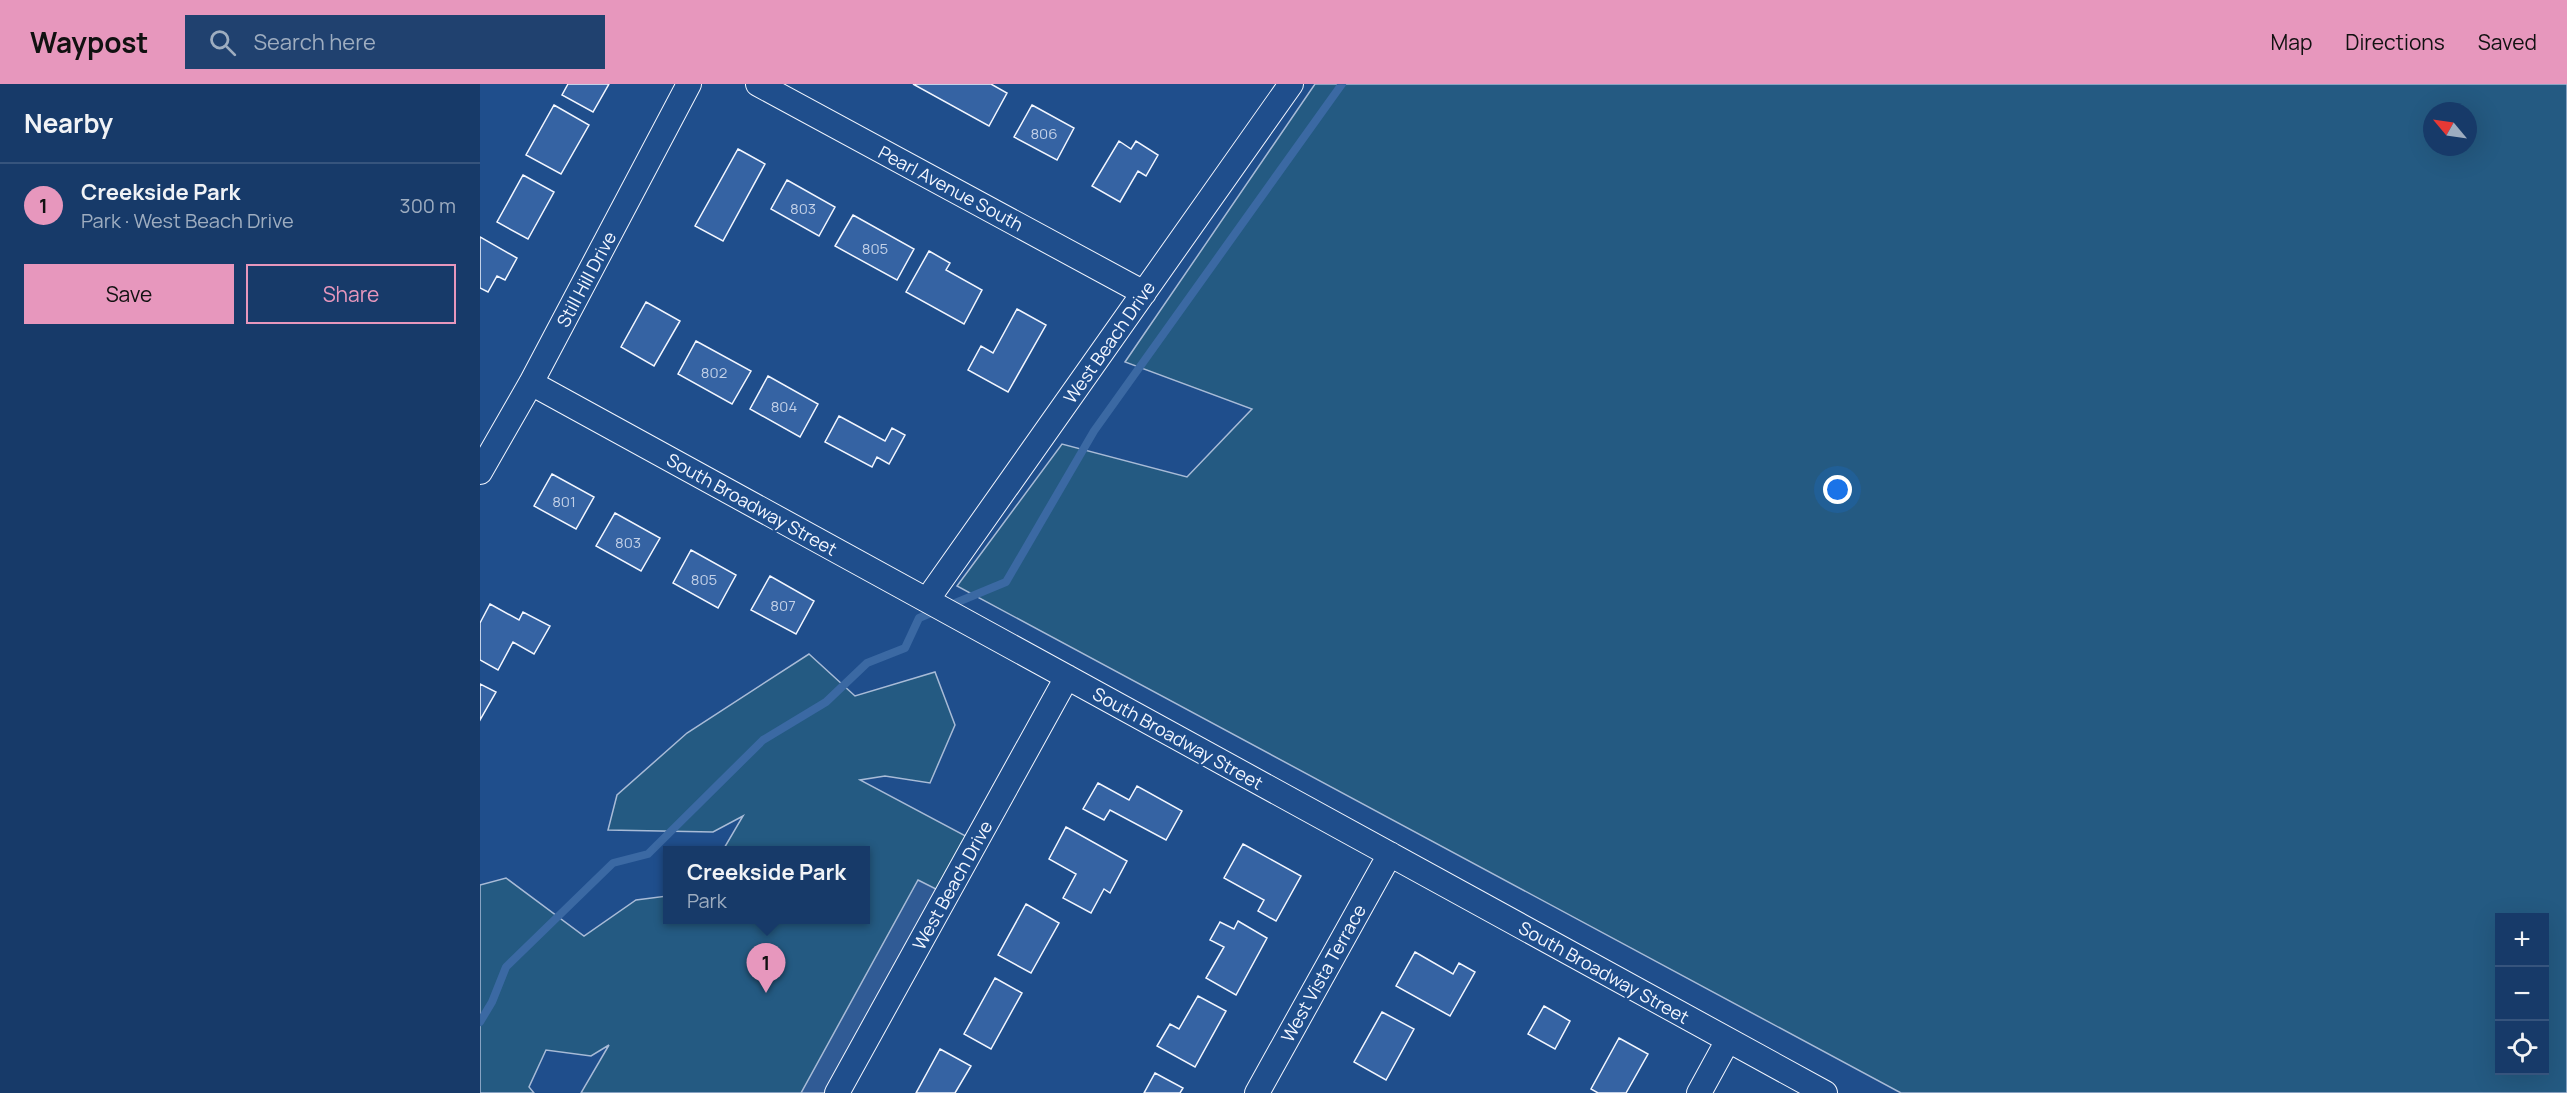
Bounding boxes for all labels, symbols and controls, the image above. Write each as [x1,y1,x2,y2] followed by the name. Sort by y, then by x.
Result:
[185,15,605,69] search box
[30,23,149,61] text: Waypost
[206,26,239,59] icon: search
[254,27,376,57] text: Search here
[2271,28,2312,56] text: Map
[2345,28,2445,56] text: Directions
[2478,28,2537,56] text: Saved
[2423,102,2477,156] north arrow
[24,105,113,141] text: Nearby
[1030,123,1058,144] house number: 806
[874,140,1028,236] street label: Pearl Avenue South
[81,177,240,207] text: Creekside Park
[39,192,48,219] text: 1
[400,192,456,219] text: 300 m
[790,198,816,219] house number: 803
[81,207,294,234] text: Park · West Beach Drive
[551,227,621,331] street label: Still Hill Drive
[862,238,888,259] house number: 805
[24,264,234,324] button: Save
[246,264,456,324] button: Share
[1058,276,1160,408] street label: West Beach Drive
[701,362,727,383] house number: 802
[771,396,798,417] house number: 804
[663,447,841,561] street label: South Broadway Street
[1823,475,1852,504] your location
[552,491,576,512] house number: 801
[615,532,641,553] house number: 803
[691,569,717,590] house number: 805
[770,595,796,616] house number: 807
[1089,681,1267,795] street label: South Broadway Street
[907,816,997,954] street label: West Beach Drive
[663,846,870,924] popup
[687,857,846,887] text: Creekside Park
[687,887,727,914] text: Park
[1275,900,1371,1046] street label: West Vista Terrace
[2495,913,2549,1075] map controls
[2495,913,2549,967] button: +
[1515,915,1693,1029] street label: South Broadway Street
[746,944,786,993] pin: 1
[2495,967,2549,1021] button: −
[2495,1021,2549,1075] button: locate

